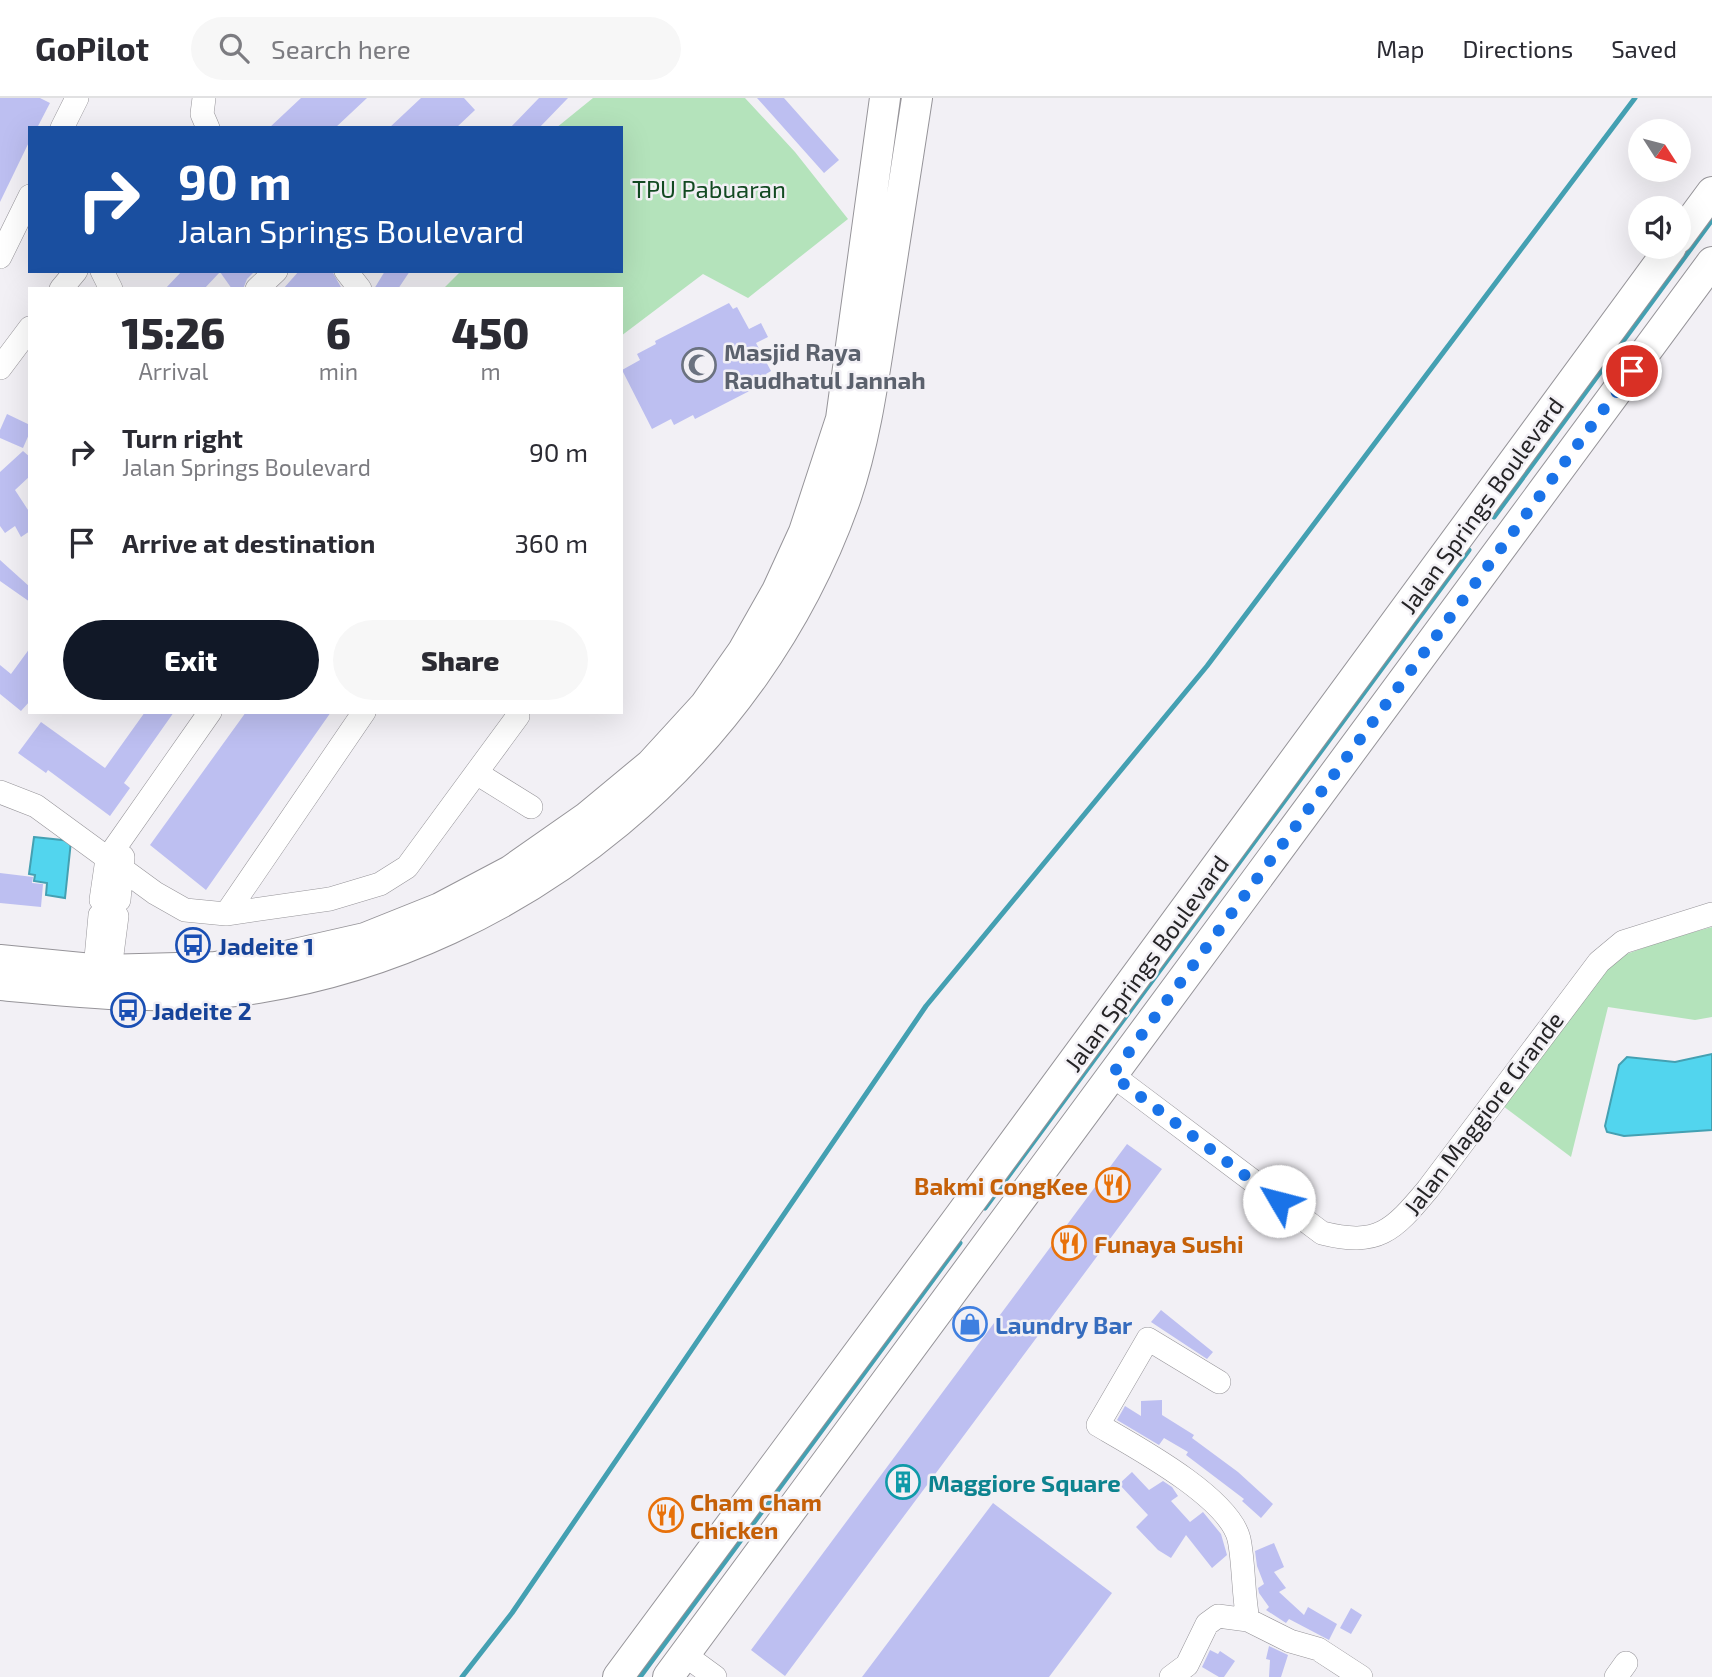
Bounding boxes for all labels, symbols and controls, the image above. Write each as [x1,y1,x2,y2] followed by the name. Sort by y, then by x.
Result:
[191,17,681,80] search box
[35,28,149,68] text: GoPilot
[215,29,253,67] icon: search
[271,33,411,64] text: Search here
[1376,34,1424,63] text: Map
[1462,34,1573,63] text: Directions
[1611,34,1677,63] text: Saved
[1628,119,1690,182] north arrow
[1628,119,1691,259] map controls
[178,151,292,210] text: 90 m
[63,154,154,245] icon: right
[632,174,786,203] park label: TPU Pabuaran
[1628,196,1691,259] button: sound
[178,211,524,249] text: Jalan Springs Boulevard
[122,307,225,357] text: 15:26
[326,307,351,357] text: 6
[452,307,529,357] text: 450
[724,337,926,394] place label: Masjid Raya Raudhatul Jannah
[1602,341,1662,401] pin
[680,346,718,384] mosque icon: Masjid Raya Raudhatul Jannah
[1613,352,1651,390] icon: arrive
[138,357,208,385] text: Arrival
[319,357,358,385] text: min
[480,357,501,385] text: m
[1393,391,1569,619] street label: Jalan Springs Boulevard
[122,422,243,453] text: Turn right
[63,433,101,471] icon: right
[529,436,588,467] text: 90 m
[122,453,371,481] text: Jalan Springs Boulevard
[63,524,101,562] icon: arrive
[122,527,375,558] text: Arrive at destination
[514,527,588,558] text: 360 m
[63,620,319,700] button: Exit
[333,620,588,700] button: Share
[1058,849,1234,1077] street label: Jalan Springs Boulevard
[174,926,212,964] bus stop icon: Jadeite 1
[218,931,314,960] place label: Jadeite 1
[109,991,147,1029] bus stop icon: Jadeite 2
[152,996,252,1025] place label: Jadeite 2
[1397,1005,1569,1221] street label: Jalan Maggiore Grande
[1242,1164,1316,1238] position arrow
[1094,1166,1132,1204] restaurant icon: Bakmi CongKee
[914,1171,1088,1200] place label: Bakmi CongKee
[1050,1224,1088,1262] restaurant icon: Funaya Sushi
[1094,1229,1244,1258] place label: Funaya Sushi
[951,1305,989,1343] shop icon: Laundry Bar
[995,1310,1133,1339] place label: Laundry Bar
[884,1463,922,1501] building icon: Maggiore Square
[928,1468,1121,1497] place label: Maggiore Square
[690,1487,822,1544] place label: Cham Cham Chicken
[647,1496,685,1534] restaurant icon: Cham Cham Chicken

